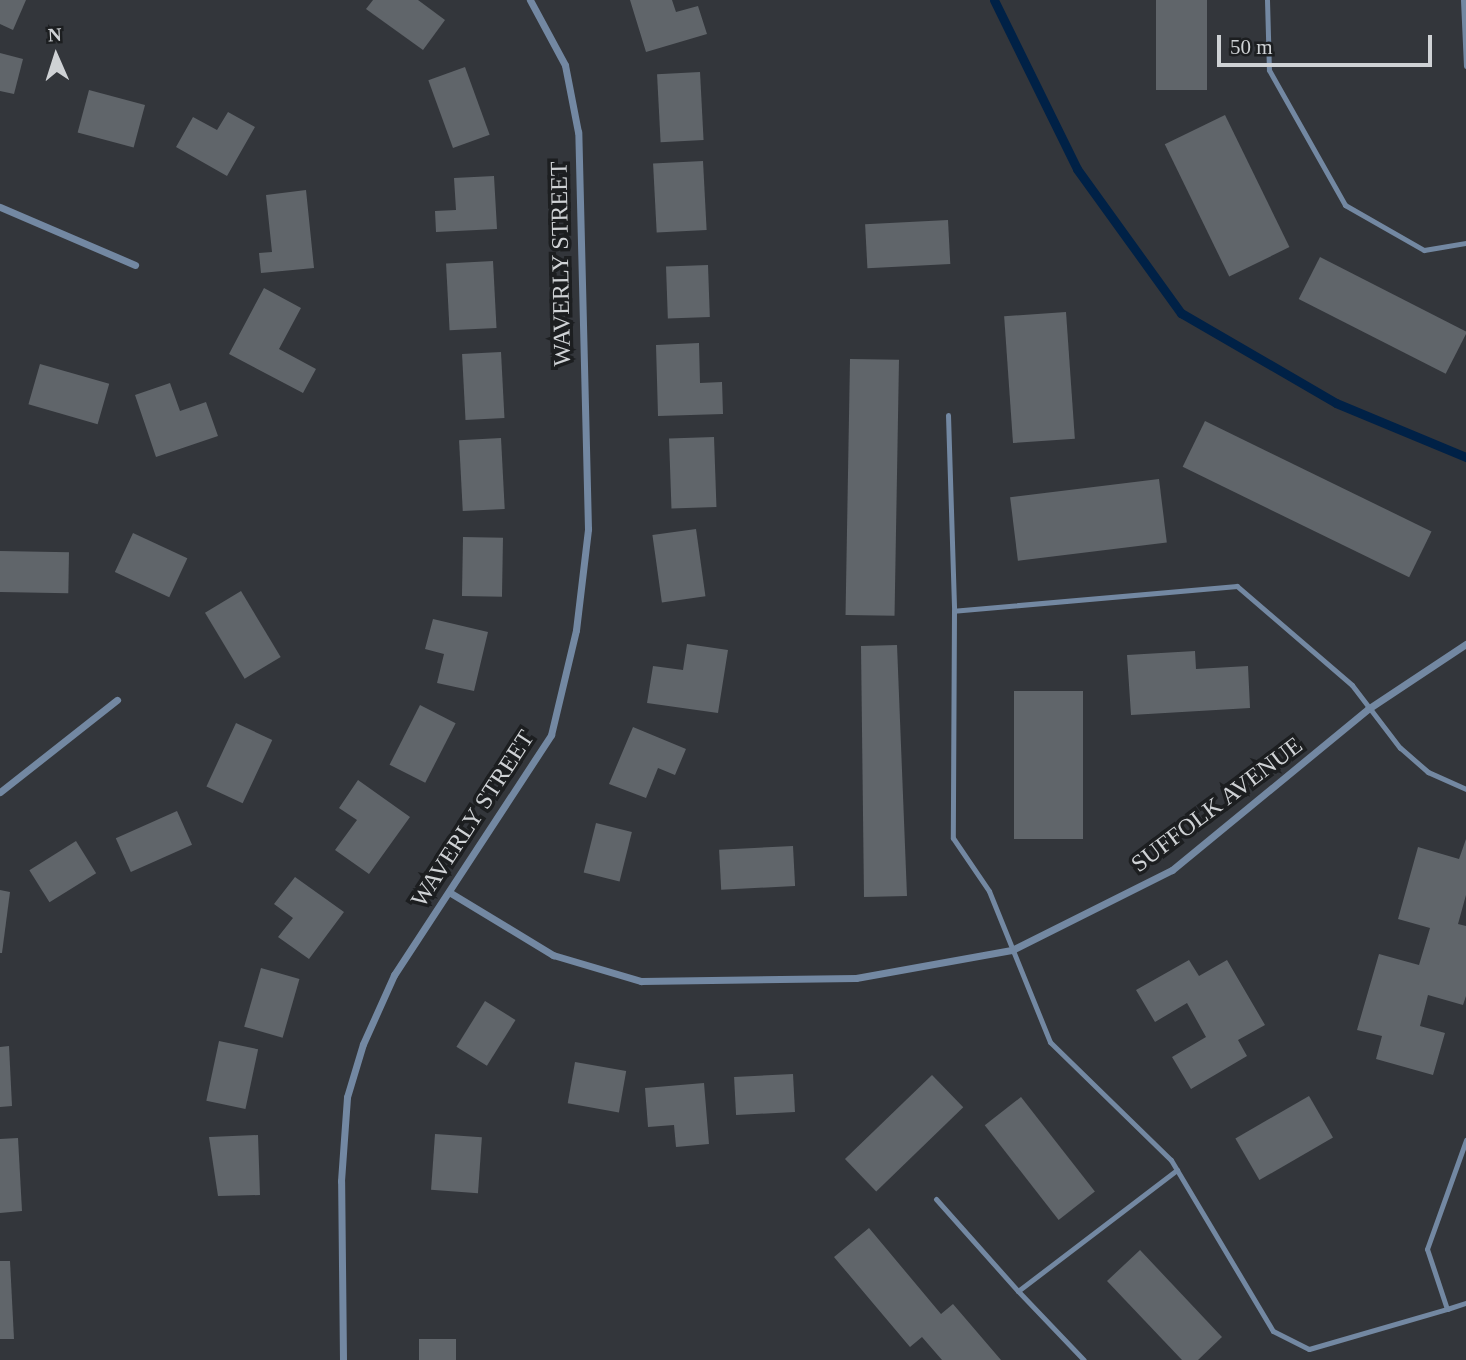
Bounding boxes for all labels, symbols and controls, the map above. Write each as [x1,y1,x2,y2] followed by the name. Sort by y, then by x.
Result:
[21,21,91,91] north arrow
[1221,21,1436,65] scale bar
[47,24,62,45] text: N
[1230,35,1273,59] text: 50 m
[545,161,577,367] street label: WAVERLY STREET
[405,725,541,913] street label: WAVERLY STREET
[1125,731,1309,879] street label: SUFFOLK AVENUE

